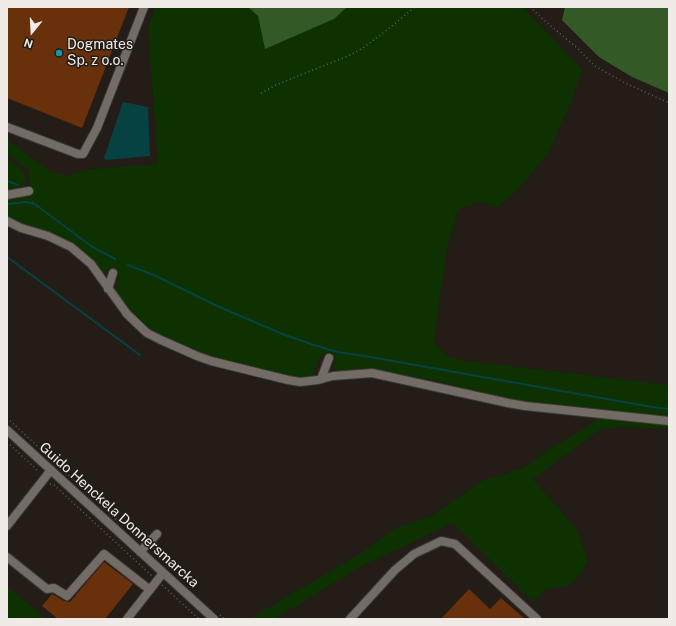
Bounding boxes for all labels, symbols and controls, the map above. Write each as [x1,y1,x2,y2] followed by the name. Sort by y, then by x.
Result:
[12,12,52,52] north arrow
[22,36,34,50] text: N
[67,37,133,70] place label: Dogmates Sp. z o.o.
[54,48,64,58] marker: Dogmates Sp. z o.o.
[36,439,202,591] street label: Guido Henckela Donnersmarcka

